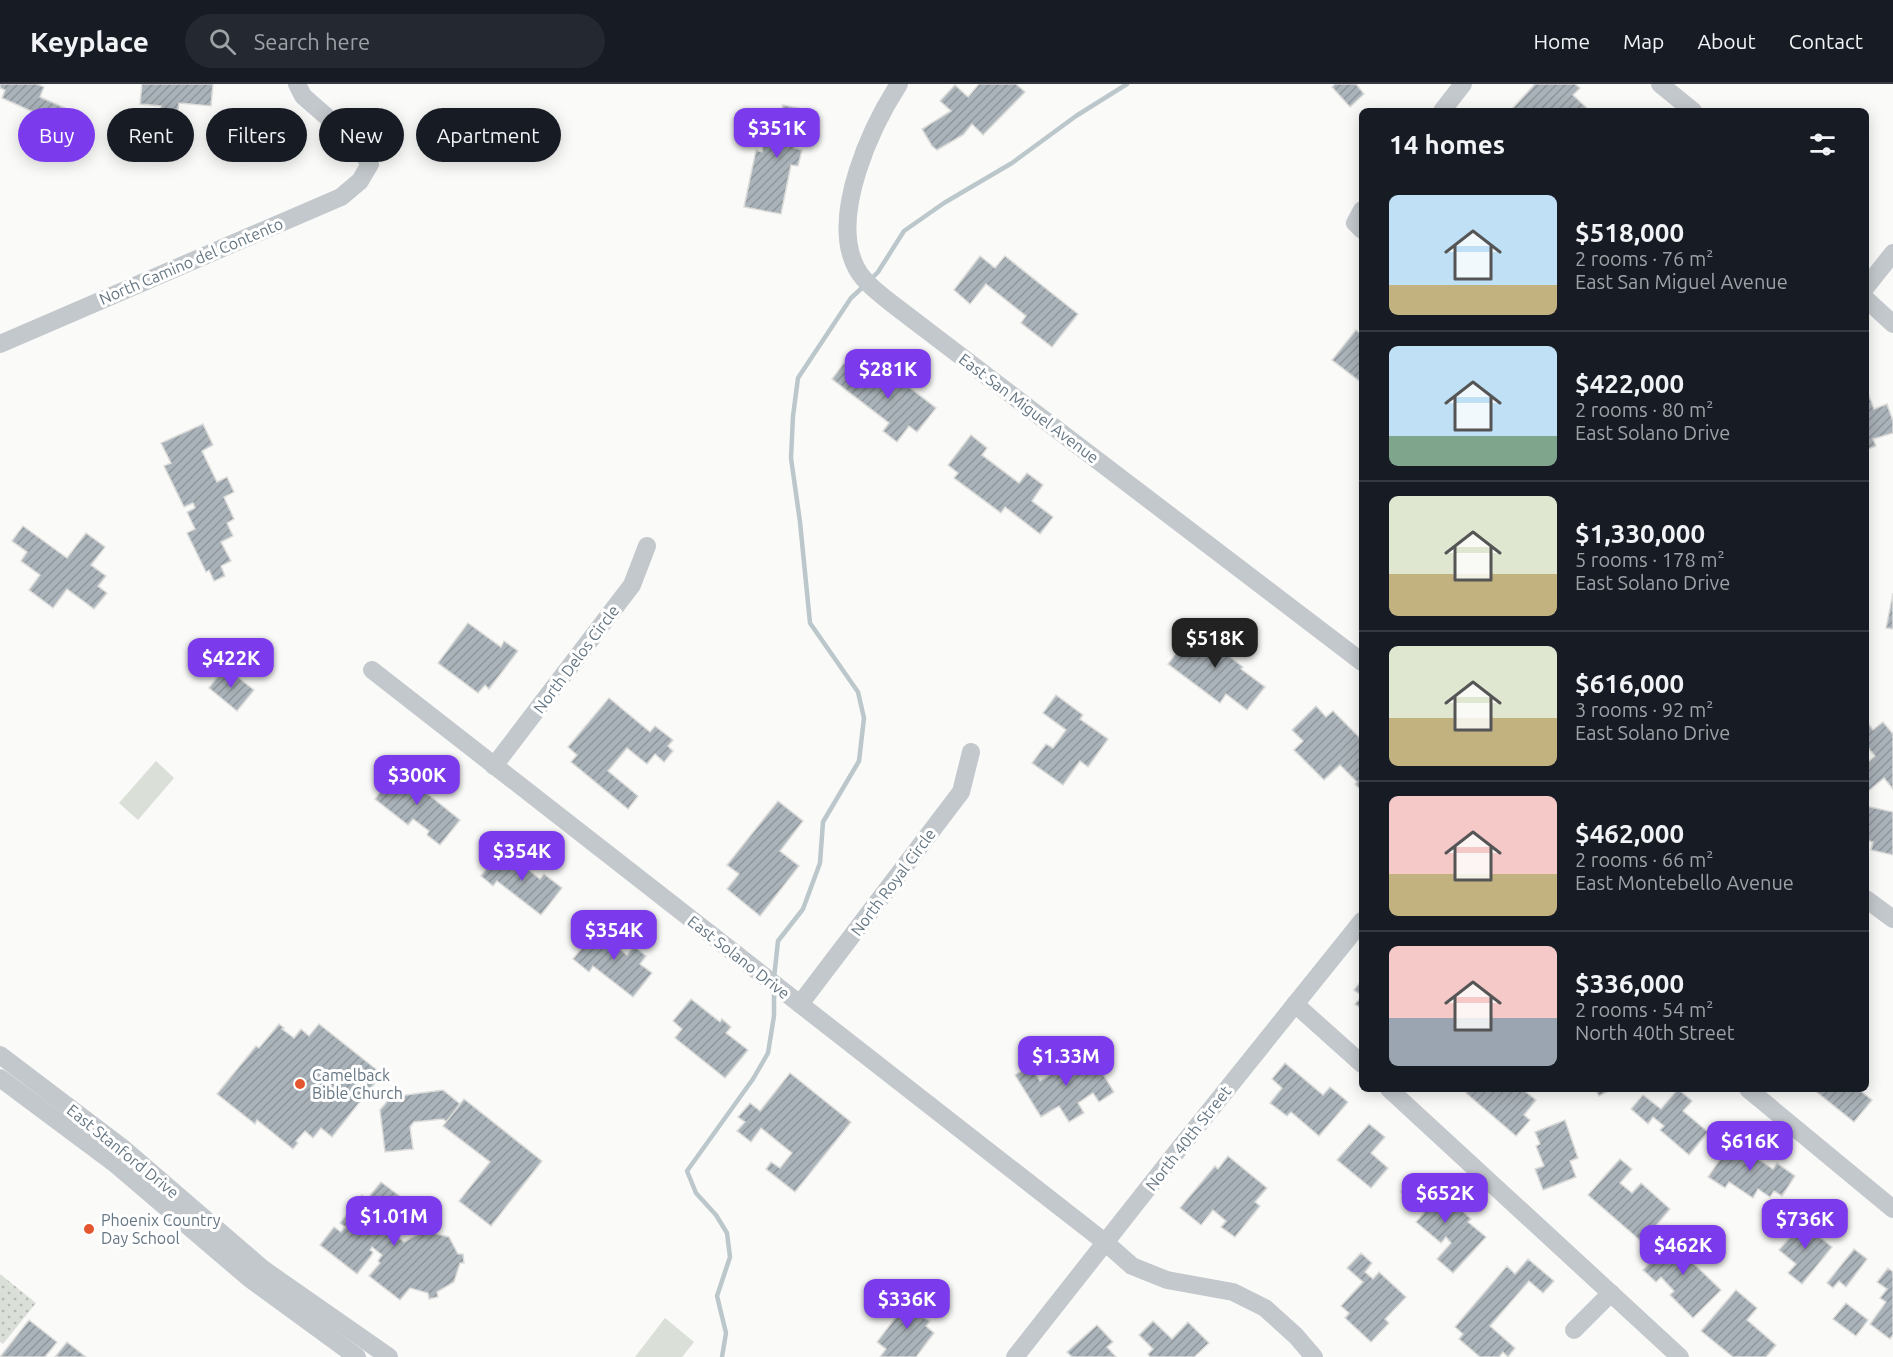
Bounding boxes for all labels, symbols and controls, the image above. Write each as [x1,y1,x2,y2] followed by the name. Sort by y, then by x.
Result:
[185,14,605,68] search box
[206,25,239,58] icon: search
[30,26,149,57] text: Keyplace
[254,29,370,54] text: Search here
[1533,29,1590,53] text: Home
[1623,29,1664,53] text: Map
[1697,29,1756,53] text: About
[1789,29,1863,53] text: Contact
[18,108,95,162] chip: Buy
[107,108,194,162] chip: Rent
[206,108,307,162] chip: Filters
[319,108,404,162] chip: New
[416,108,561,162] chip: Apartment
[735,108,819,159] pin: $351K
[748,116,806,139] text: $351K
[1806,128,1839,161] icon: filters
[1389,130,1505,159] text: 14 homes
[96,214,286,308] street label: North Camino del Contento
[1575,218,1684,247] text: $518,000
[1437,219,1509,291] icon: home
[1575,247,1713,270] text: 2 rooms · 76 m²
[1575,270,1788,293] text: East San Miguel Avenue
[846,349,930,400] pin: $281K
[956,350,1102,466] street label: East San Miguel Avenue
[859,357,917,380] text: $281K
[1575,369,1684,398] text: $422,000
[1437,370,1509,442] icon: home
[1575,398,1713,421] text: 2 rooms · 80 m²
[1575,421,1730,444] text: East Solano Drive
[1575,519,1705,548] text: $1,330,000
[1437,520,1509,592] icon: home
[1575,548,1725,571] text: 5 rooms · 178 m²
[1575,571,1730,594] text: East Solano Drive
[530,601,622,717] street label: North Delos Circle
[1173,618,1257,669] pin: $518K
[1186,626,1244,649] text: $518K
[189,638,273,689] pin: $422K
[202,646,260,669] text: $422K
[1575,669,1684,698] text: $616,000
[1437,670,1509,742] icon: home
[1575,698,1713,721] text: 3 rooms · 92 m²
[1575,721,1730,744] text: East Solano Drive
[375,755,459,806] pin: $300K
[388,763,446,786] text: $300K
[1575,819,1684,848] text: $462,000
[1437,820,1509,892] icon: home
[847,825,939,939] street label: North Royal Circle
[480,831,564,882] pin: $354K
[493,839,551,862] text: $354K
[1575,848,1713,871] text: 2 rooms · 66 m²
[1575,871,1794,894] text: East Montebello Avenue
[572,910,656,961] pin: $354K
[684,912,794,1002] street label: East Solano Drive
[585,918,643,941] text: $354K
[1575,969,1684,998] text: $336,000
[1437,970,1509,1042] icon: home
[1575,998,1713,1021] text: 2 rooms · 54 m²
[1575,1021,1735,1044] text: North 40th Street
[1017,1036,1115,1087] pin: $1.33M
[1032,1044,1100,1067] text: $1.33M
[312,1066,403,1102] place label: Camelback Bible Church
[293,1077,307,1091] marker: Camelback Bible Church
[1142,1082,1235,1194] street label: North 40th Street
[64,1100,182,1202] street label: East Stanford Drive
[1708,1121,1792,1172] pin: $616K
[1721,1129,1779,1152] text: $616K
[1403,1173,1487,1224] pin: $652K
[1416,1181,1474,1204] text: $652K
[345,1196,443,1247] pin: $1.01M
[1763,1199,1847,1250] pin: $736K
[360,1204,428,1227] text: $1.01M
[1776,1207,1834,1230] text: $736K
[101,1211,221,1247] place label: Phoenix Country Day School
[82,1222,96,1236] marker: Phoenix Country Day School
[1641,1225,1725,1276] pin: $462K
[1654,1233,1712,1256] text: $462K
[865,1279,949,1330] pin: $336K
[878,1287,936,1310] text: $336K

